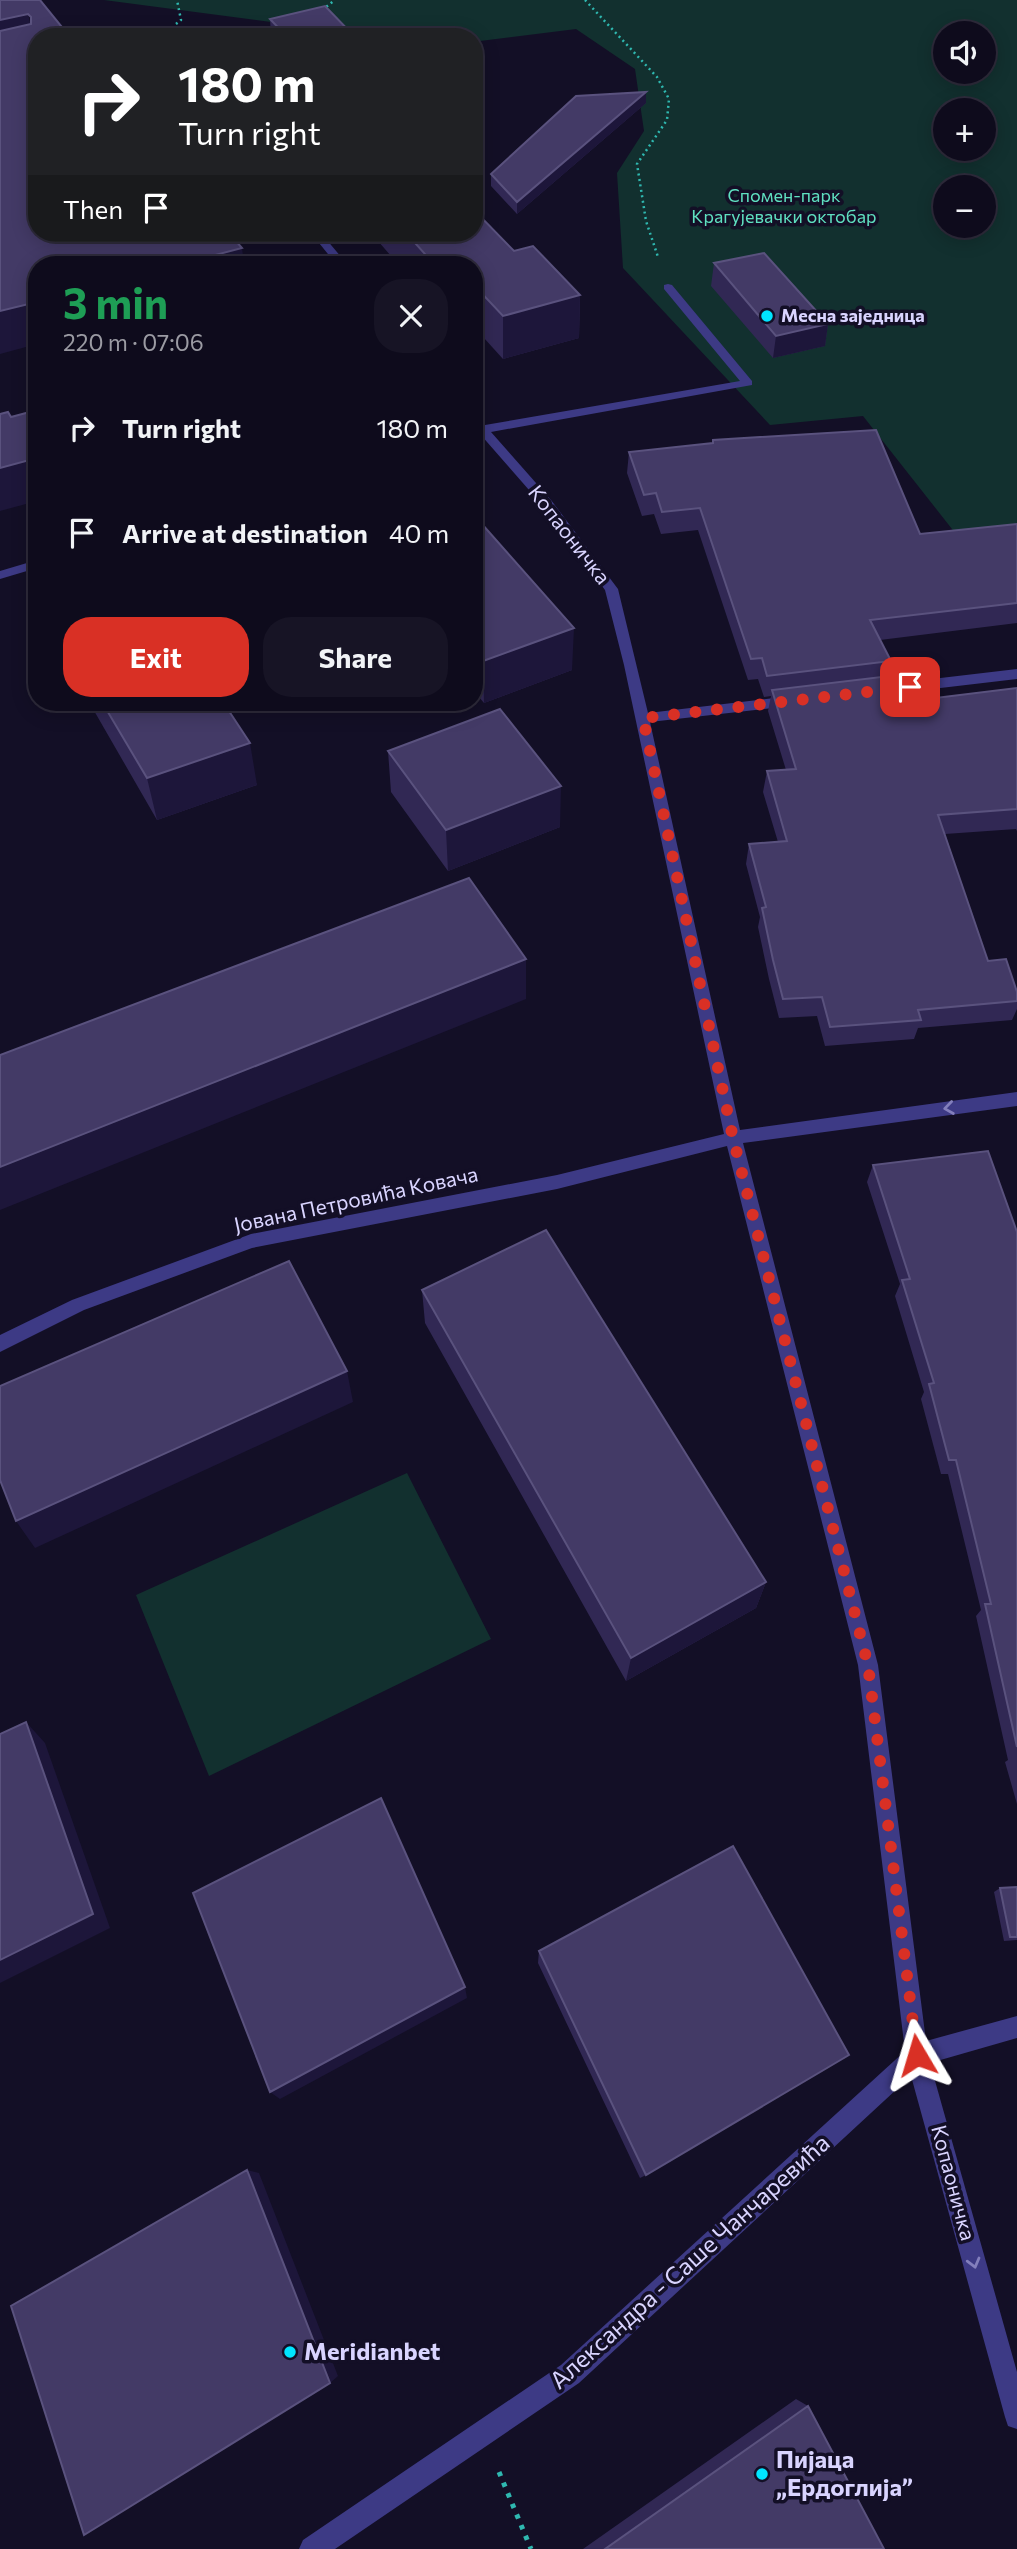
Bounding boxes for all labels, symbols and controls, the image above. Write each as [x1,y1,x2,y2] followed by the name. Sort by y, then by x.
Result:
[933,21,996,238] map controls
[933,21,996,84] button: sound
[178,52,315,112] text: 180 m
[63,56,154,147] icon: right
[933,98,996,161] button: +
[178,112,321,152] text: Turn right
[933,175,996,238] button: −
[691,184,877,227] park label: Спомен-парк Крагујевачки октобар
[137,189,175,227] icon: arrive
[63,193,123,224] text: Then
[63,276,168,328] text: 3 min
[374,279,448,353] button: close
[781,304,925,326] place label: Месна заједница
[759,308,775,324] marker: Месна заједница
[63,328,204,356] text: 220 m · 07:06
[63,409,101,447] icon: right
[122,412,241,443] text: Turn right
[376,412,448,443] text: 180 m
[524,480,617,588] street label: Копаоничка
[63,514,101,552] icon: arrive
[122,517,368,548] text: Arrive at destination
[389,517,449,548] text: 40 m
[63,617,249,697] button: Exit
[263,617,448,697] button: Share
[880,657,940,717] pin
[891,668,929,706] icon: arrive
[944,1100,955,1115] one-way arrow
[231,1160,480,1237] street label: Јована Петровића Ковача
[880,2018,954,2092] position arrow
[927,2122,982,2243] street label: Копаоничка
[543,2128,835,2394] street label: Александра - Саше Чанчаревића
[966,2257,981,2269] one-way arrow
[304,2336,440,2365] place label: Meridianbet
[282,2344,298,2360] marker: Meridianbet
[776,2444,913,2501] place label: Пијаца „Ердоглија”
[754,2466,770,2482] marker: Пијаца „Ердоглија”

